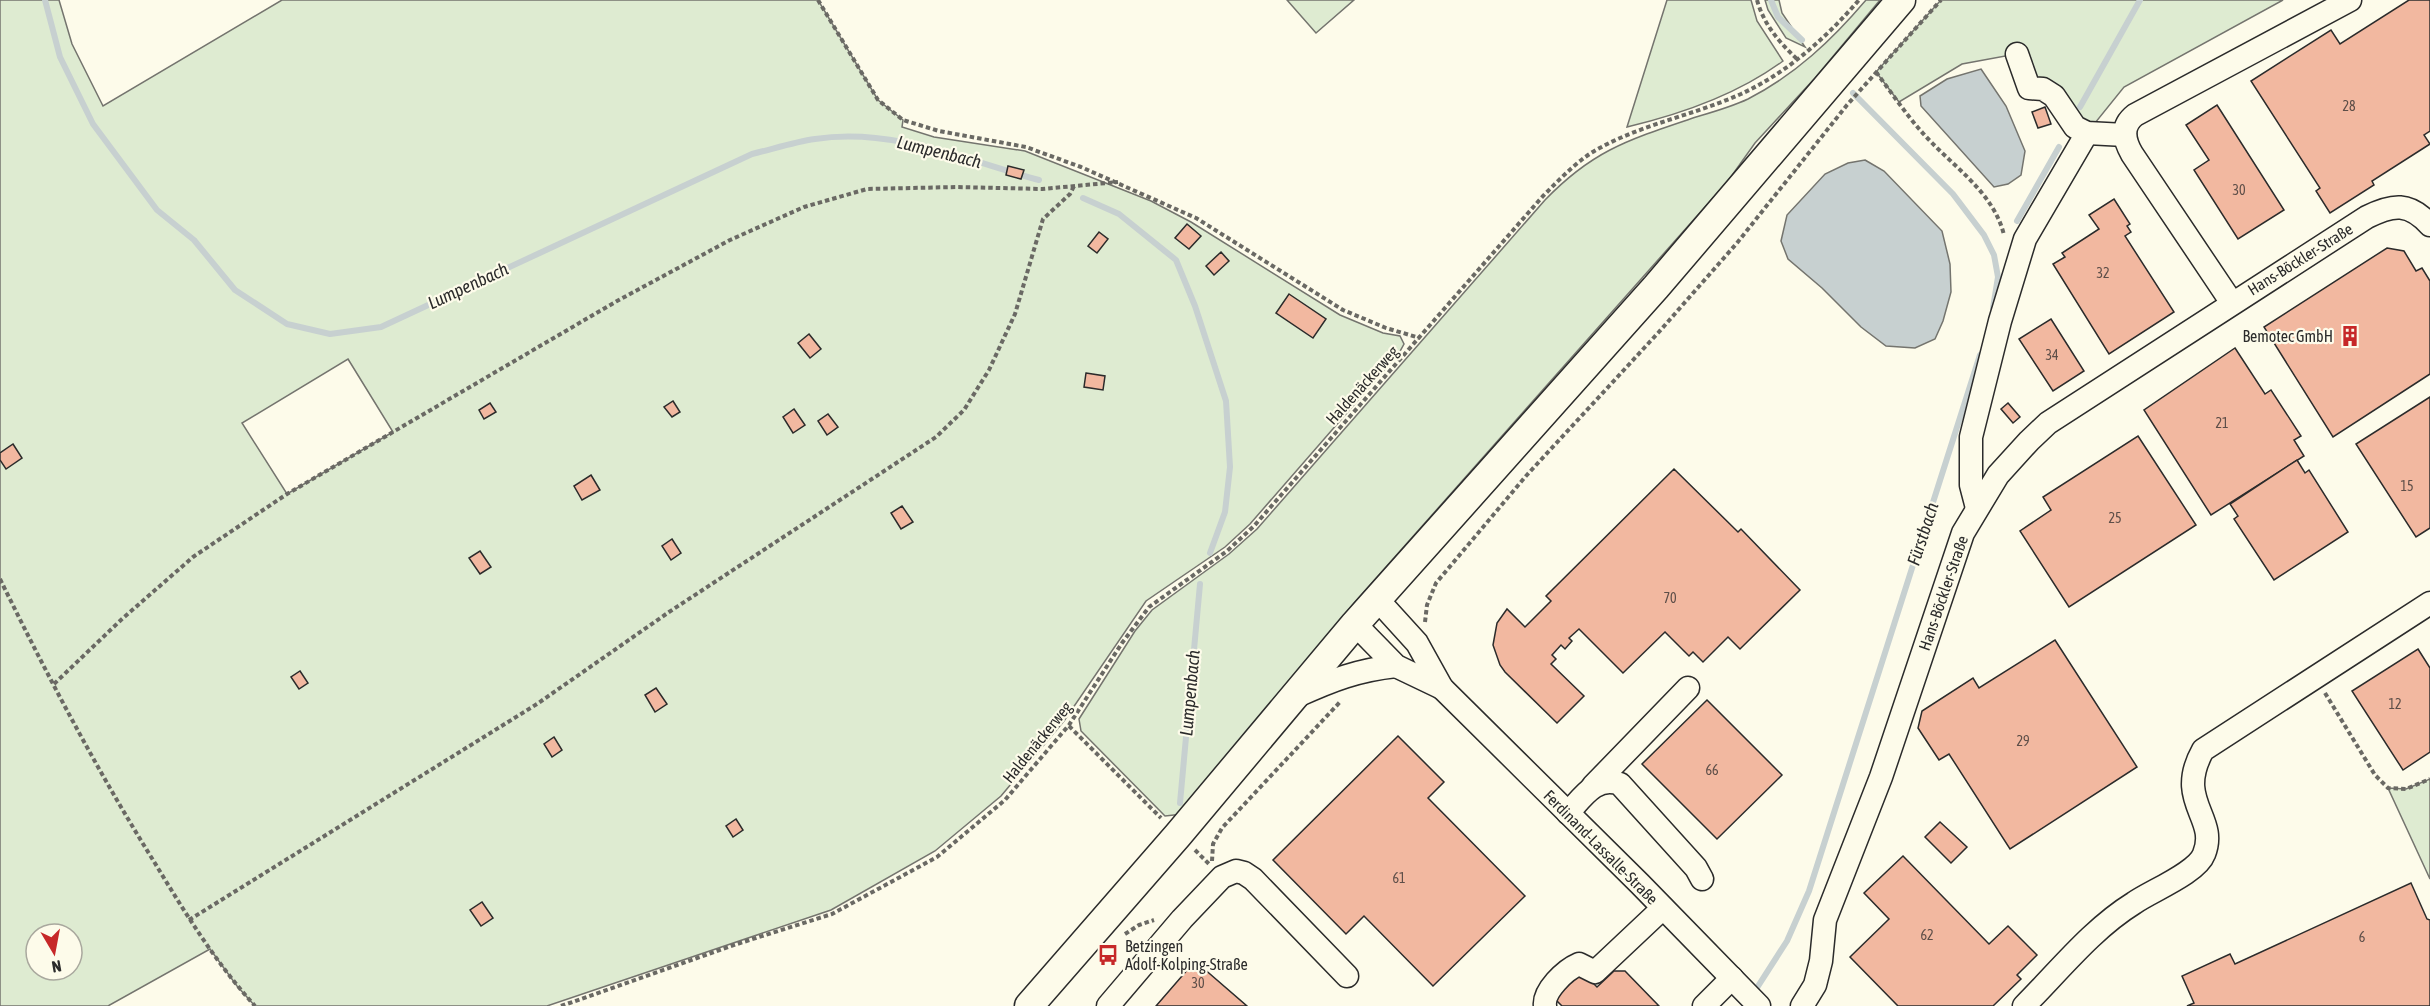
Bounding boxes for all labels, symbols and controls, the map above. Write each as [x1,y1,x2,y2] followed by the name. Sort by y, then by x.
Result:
[2342,98,2356,114] house number: 28
[895,131,984,172] water label: Lumpenbach
[2232,182,2246,198] house number: 30
[2244,220,2356,298] street label: Hans-Böckler-Straße
[424,258,512,313] water label: Lumpenbach
[2096,265,2110,281] house number: 32
[2338,324,2362,348] building icon: Bemotec GmbH
[2242,327,2333,345] place label: Bemotec GmbH
[1322,342,1403,428] street label: Haldenäckerweg
[2045,347,2059,363] house number: 34
[2215,415,2229,431] house number: 21
[2400,478,2414,494] house number: 15
[1903,499,1943,568] water label: Fürstbach
[2108,510,2122,526] house number: 25
[1915,533,1971,653] street label: Hans-Böckler-Straße
[1663,590,1677,606] house number: 70
[1175,649,1204,737] water label: Lumpenbach
[2388,696,2402,712] house number: 12
[999,698,1076,787] street label: Haldenäckerweg
[2016,733,2030,749] house number: 29
[1705,762,1719,778] house number: 66
[1540,786,1662,908] street label: Ferdinand-Lassalle-Straße
[1392,870,1406,886] house number: 61
[24,922,84,982] north arrow
[1920,927,1934,943] house number: 62
[2359,929,2366,945] house number: 6
[1125,937,1248,974] place label: Betzingen Adolf-Kolping-Straße
[1096,943,1120,967] bus stop icon: Betzingen Adolf-Kolping-Straße
[50,957,63,976] text: N
[1191,975,1205,991] house number: 30

